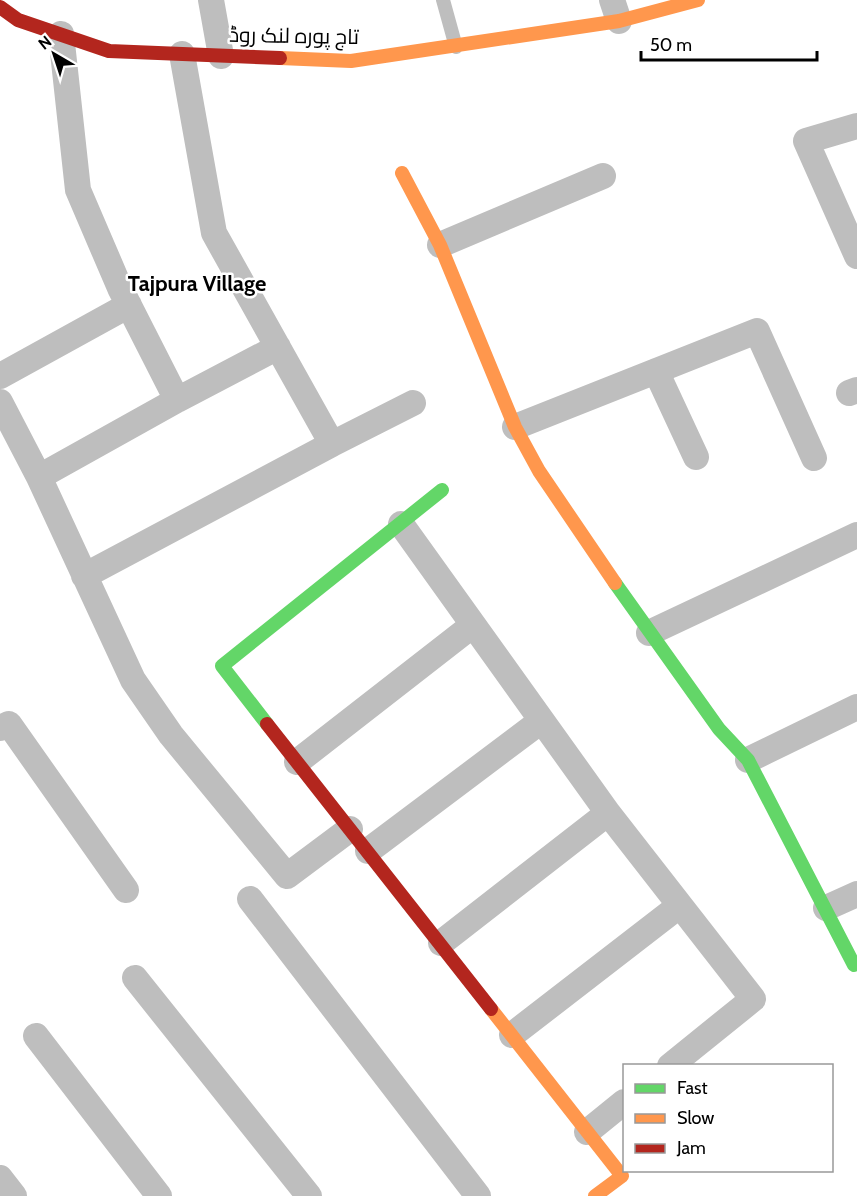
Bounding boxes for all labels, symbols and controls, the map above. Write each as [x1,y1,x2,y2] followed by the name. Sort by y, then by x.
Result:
[229,22,360,51] street label: تاج پورہ لنک روڈ
[24,24,84,84] north arrow
[641,24,816,62] scale bar
[35,32,55,54] text: N
[650,34,692,56] text: 50 m
[128,270,266,297] district label: Tajpura Village
[623,1064,833,1172] legend
[677,1077,708,1099] text: Fast
[677,1107,714,1129] text: Slow
[676,1137,706,1159] text: Jam

